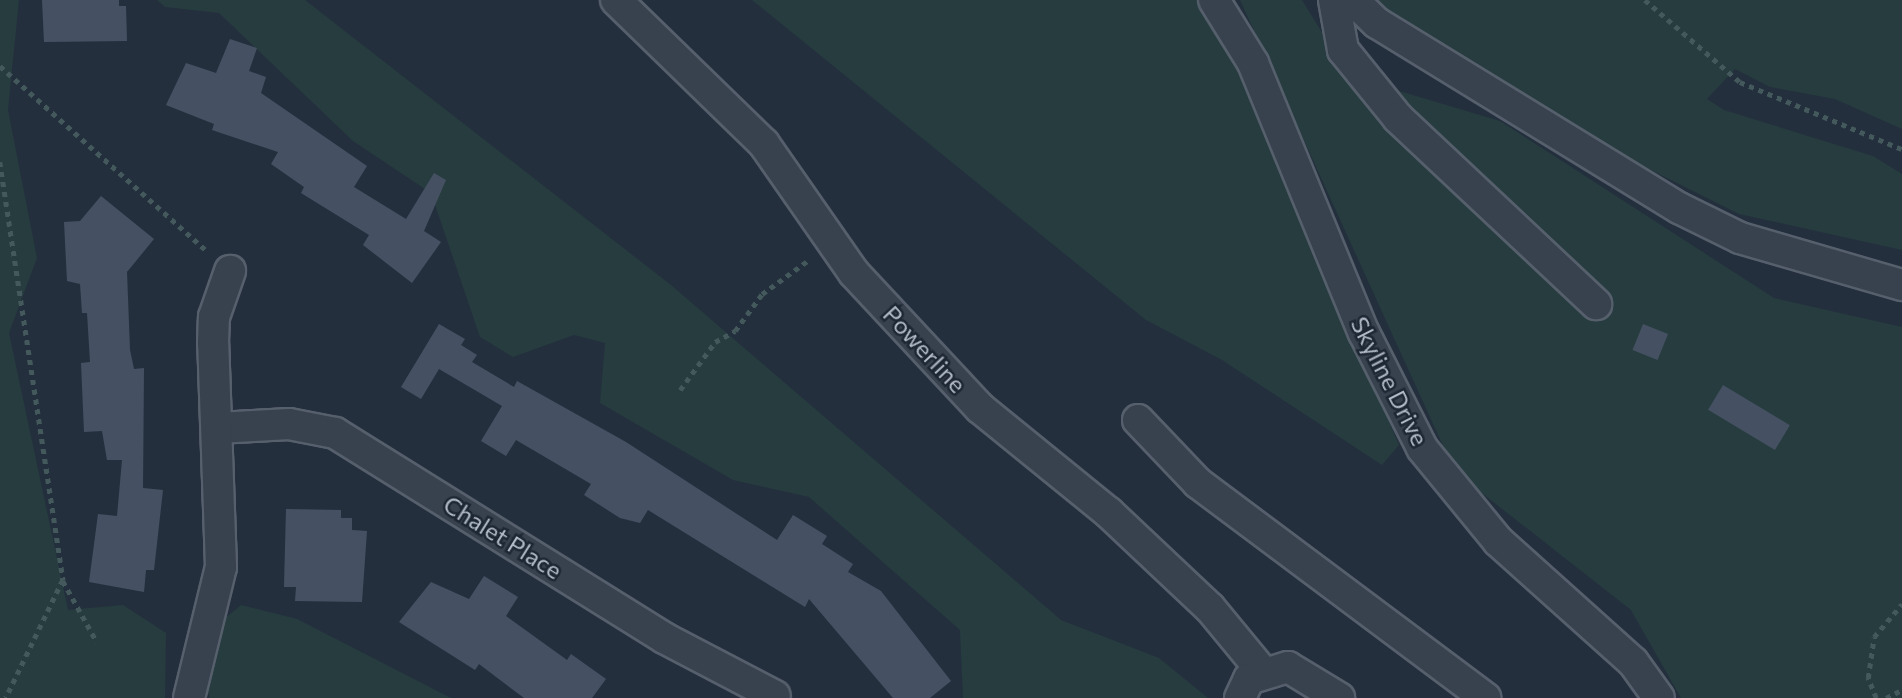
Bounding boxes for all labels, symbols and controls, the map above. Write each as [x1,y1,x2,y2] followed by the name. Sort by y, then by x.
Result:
[878,300,972,398] street label: Powerline
[1345,312,1435,450] street label: Skyline Drive
[439,489,567,585] street label: Chalet Place

